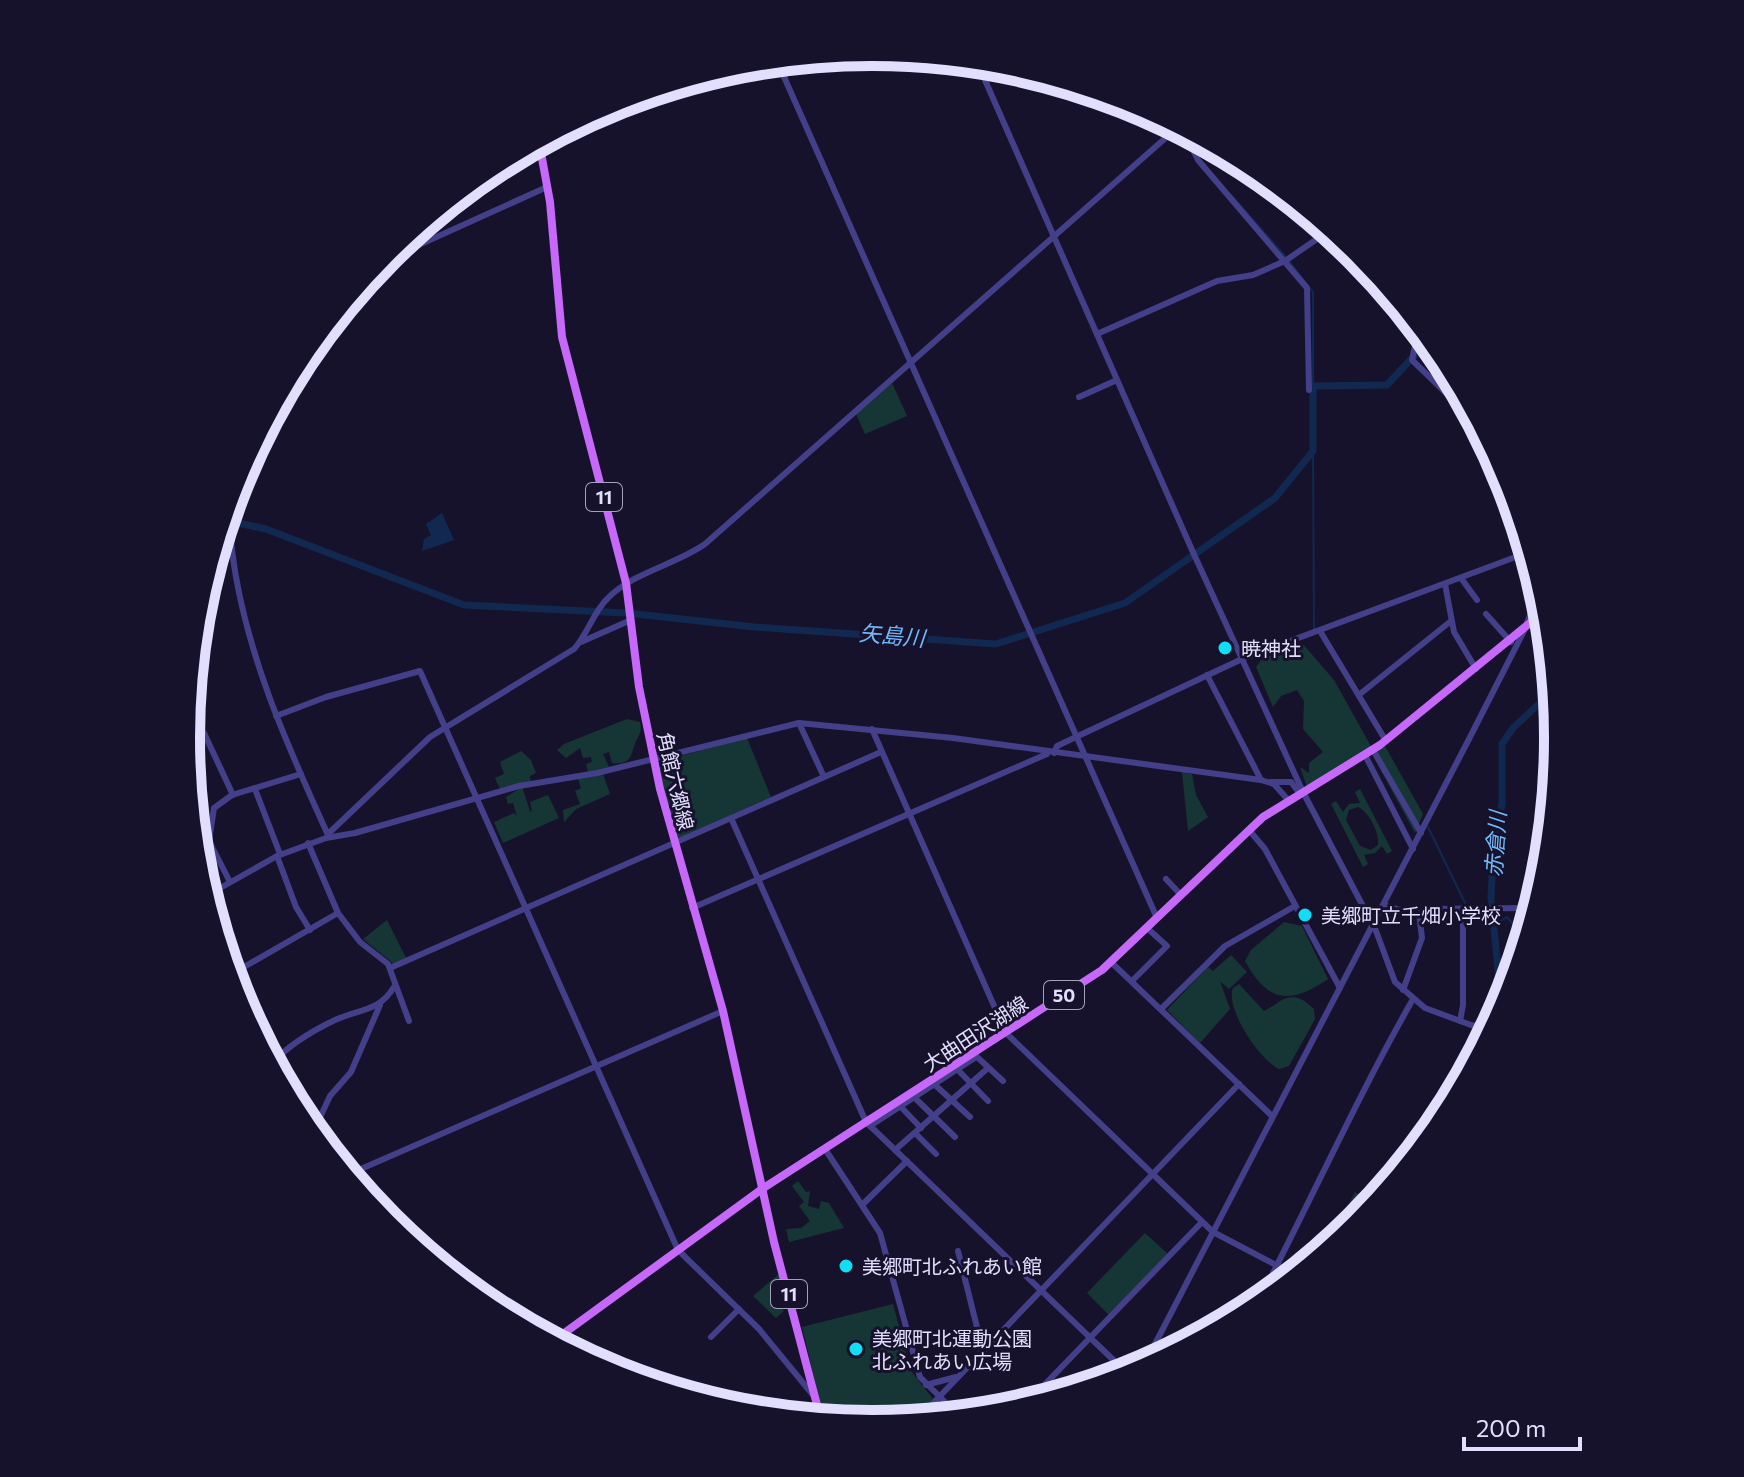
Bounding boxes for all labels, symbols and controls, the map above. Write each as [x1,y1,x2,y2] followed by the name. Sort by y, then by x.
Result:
[586,483,622,511] road number: 11
[858,619,928,651] water label: 矢島川
[1241,636,1301,660] place label: 暁神社
[1216,639,1234,657] marker: 暁神社
[653,730,699,832] street label: 角館六郷線
[1479,808,1511,878] water label: 赤倉川
[1321,903,1501,927] place label: 美郷町立千畑小学校
[1296,906,1314,924] marker: 美郷町立千畑小学校
[1044,981,1084,1009] road number: 50
[918,990,1032,1076] street label: 大曲田沢湖線
[862,1254,1042,1278] place label: 美郷町北ふれあい館
[837,1257,855,1275] marker: 美郷町北ふれあい館
[771,1280,807,1308] road number: 11
[872,1326,1032,1373] place label: 美郷町北運動公園 北ふれあい広場
[847,1340,865,1358] marker: 美郷町北運動公園 北ふれあい広場
[1464,1401,1580,1451] scale bar
[1476,1413,1546,1442] text: 200 m

